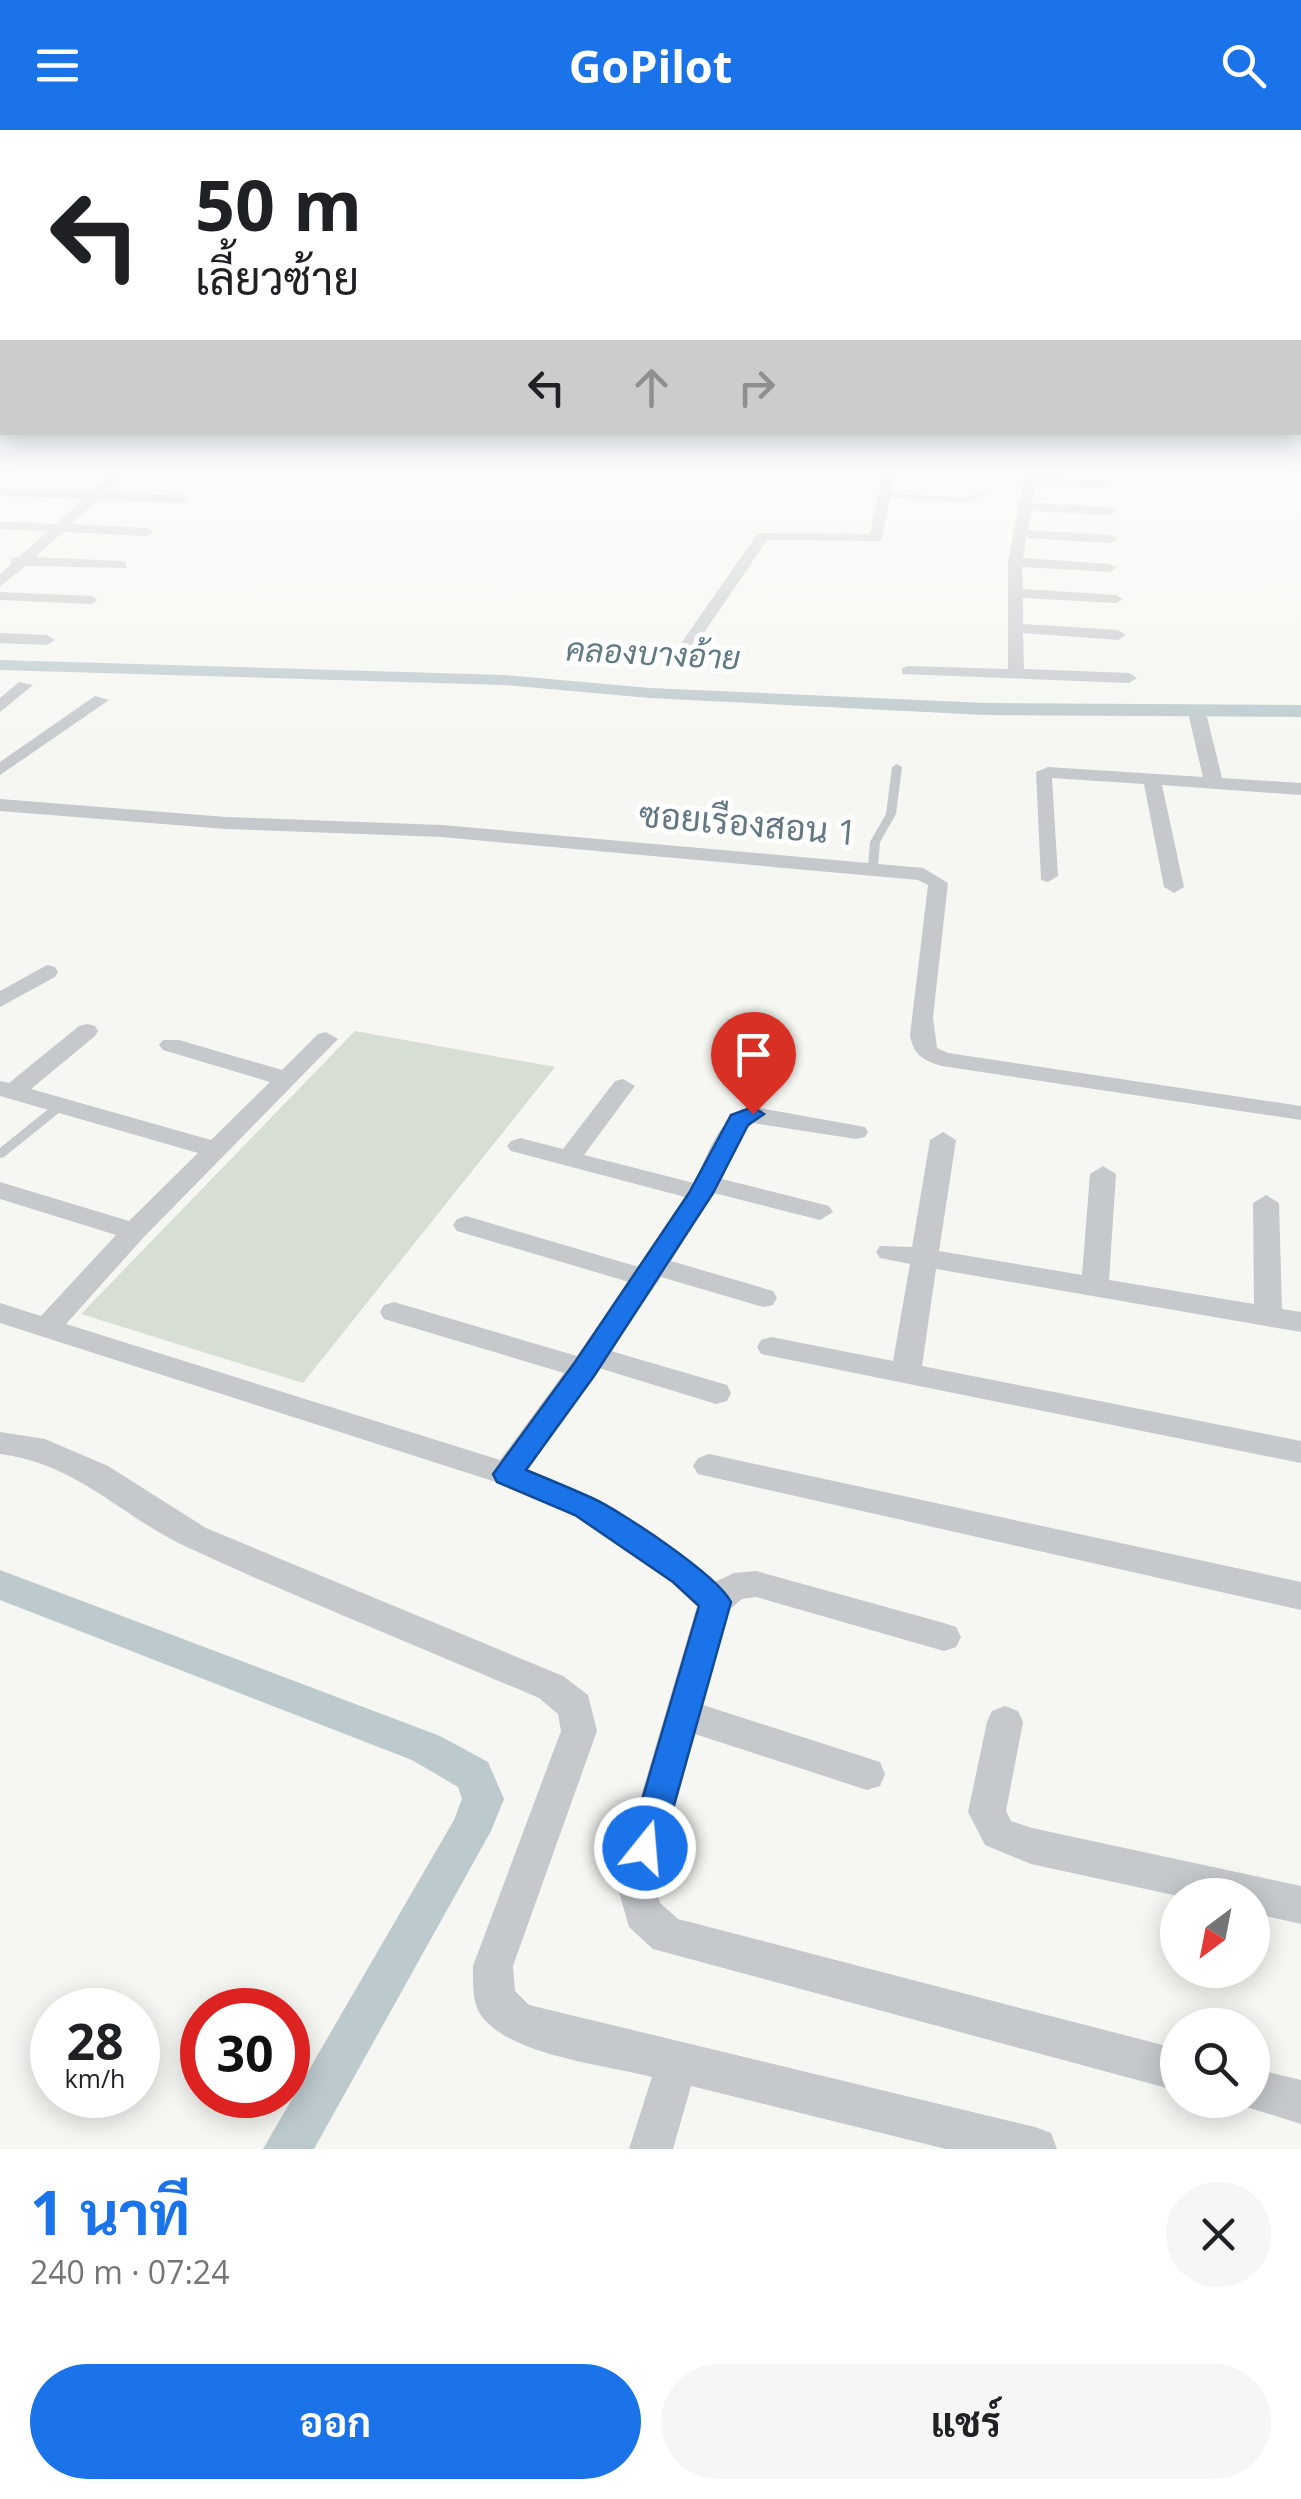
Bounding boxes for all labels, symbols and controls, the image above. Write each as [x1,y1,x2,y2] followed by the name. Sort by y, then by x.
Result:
[569,35,732,96] text: GoPilot
[30,38,85,93] icon: menu
[1216,38,1271,93] icon: search
[195,156,362,252] text: 50 m
[30,170,160,300] icon: left
[195,247,359,308] text: เลี้ยวซ้าย
[519,360,574,415] icon: left
[624,360,679,415] icon: ahead
[729,360,784,415] icon: right
[565,626,741,679] water label: คลองบางอ้าย
[637,790,859,855] street label: ซอยเรืองสอน 1
[711,1012,796,1115] pin
[726,1027,781,1082] icon: arrive
[593,1796,697,1900] position arrow
[1160,1878,1270,1988] north arrow
[1160,1878,1270,2118] map controls
[180,1988,310,2118] speed limit sign: 30
[66,2007,124,2075] text: 28
[1160,2008,1270,2118] button: search
[65,2061,125,2095] text: km/h
[30,2171,190,2253] text: 1 นาที
[1166,2182,1271,2287] button: close
[30,2250,229,2293] text: 240 m · 07:24
[30,2364,641,2479] button: ออก
[661,2364,1271,2479] button: แชร์

